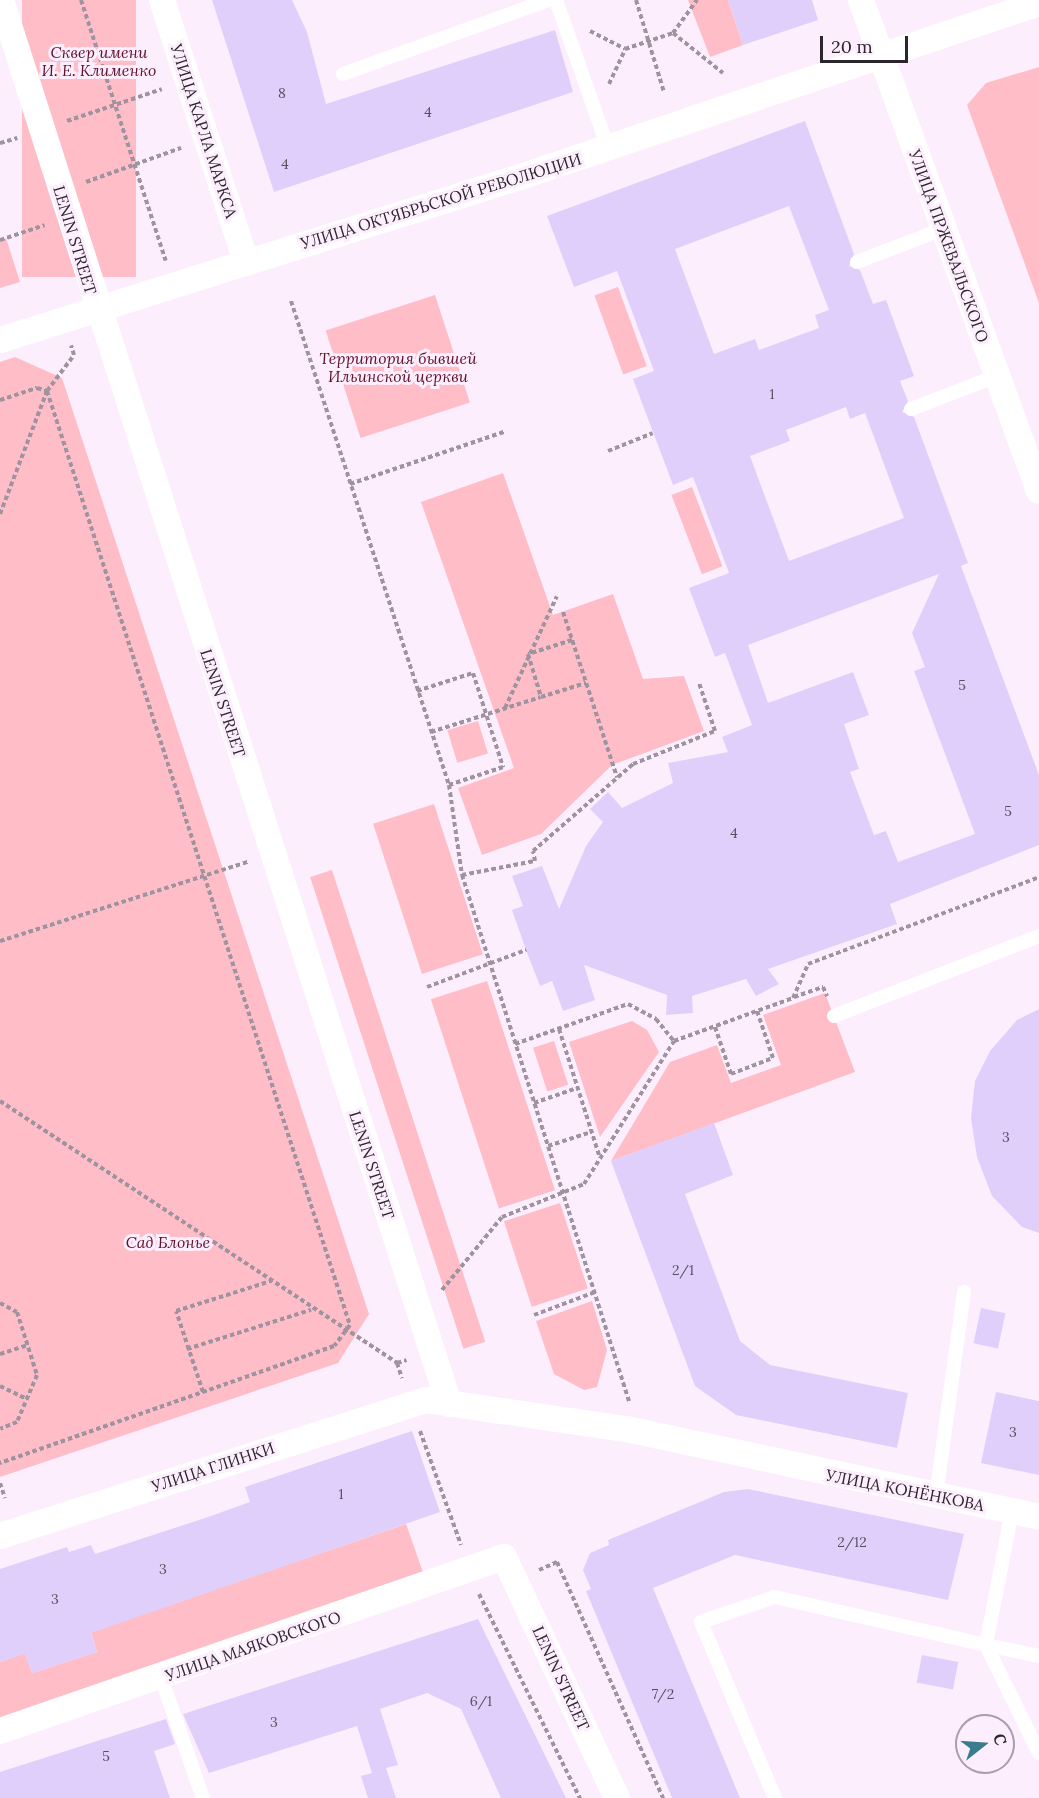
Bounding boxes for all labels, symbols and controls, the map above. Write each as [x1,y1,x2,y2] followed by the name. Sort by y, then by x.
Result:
[823,24,912,62] scale bar
[831,35,873,58] text: 20 m
[42,42,156,80] park label: Сквер имени И. Е. Клименко
[167,42,241,220] street label: УЛИЦА КАРЛА МАРКСА
[278,85,286,101] house number: 8
[424,104,432,120] house number: 4
[905,147,993,345] street label: УЛИЦА ПРЖЕВАЛЬСКОГО
[298,149,584,253] street label: УЛИЦА ОКТЯБРЬСКОЙ РЕВОЛЮЦИИ
[281,156,289,172] house number: 4
[49,183,101,297] street label: LENIN STREET
[319,348,477,386] park label: Территория бывшей Ильинской церкви
[769,386,775,402] house number: 1
[196,646,250,760] street label: LENIN STREET
[958,677,966,693] house number: 5
[1004,803,1012,819] house number: 5
[730,825,738,841] house number: 4
[345,1108,399,1222] street label: LENIN STREET
[1002,1129,1010,1145] house number: 3
[126,1232,210,1252] park label: Сад Блонье
[672,1262,694,1278] house number: 2/1
[1009,1424,1017,1440] house number: 3
[149,1438,277,1496] street label: УЛИЦА ГЛИНКИ
[824,1465,986,1515] street label: УЛИЦА КОНЁНКОВА
[338,1486,344,1502] house number: 1
[837,1534,867,1550] house number: 2/12
[159,1561,167,1577] house number: 3
[51,1591,59,1607] house number: 3
[163,1607,343,1685] street label: УЛИЦА МАЯКОВСКОГО
[528,1623,594,1733] street label: LENIN STREET
[652,1686,674,1702] house number: 7/2
[470,1693,492,1709] house number: 6/1
[270,1714,278,1730] house number: 3
[955,1714,1015,1774] north arrow
[989,1731,1011,1748] text: С
[102,1748,110,1764] house number: 5

